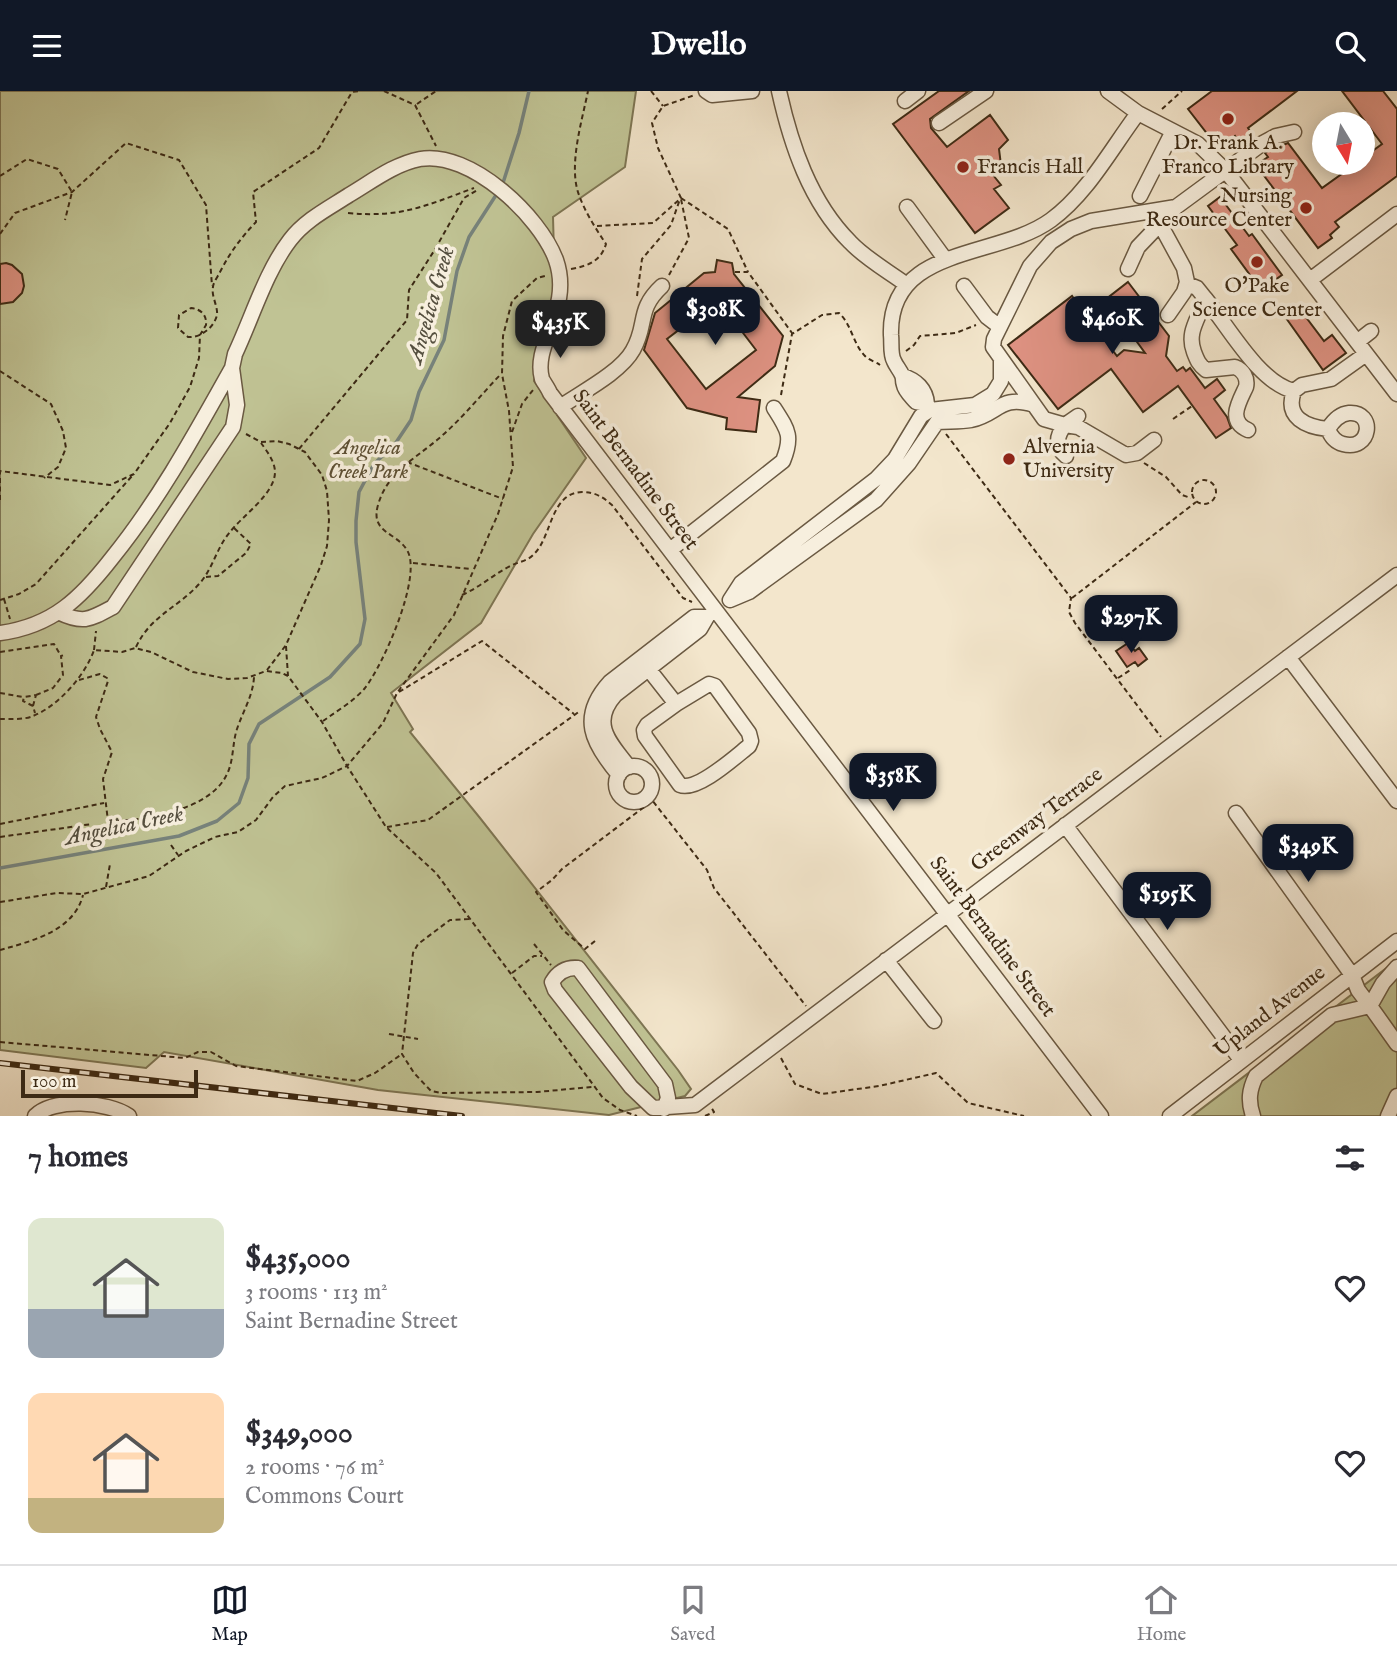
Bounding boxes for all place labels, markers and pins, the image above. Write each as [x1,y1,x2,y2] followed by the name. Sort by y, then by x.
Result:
[1220,111,1236,127] marker: Dr. Frank A. Franco Library
[1162,130,1295,181] place label: Dr. Frank A. Franco Library
[977,154,1083,181] place label: Francis Hall
[955,159,971,175] marker: Francis Hall
[1146,183,1293,234] place label: Nursing Resource Center
[1298,200,1314,216] marker: Nursing Resource Center
[1249,254,1265,270] marker: O'Pake Science Center
[1192,273,1322,324] place label: O'Pake Science Center
[666,287,764,347] pin: $308K
[1063,296,1161,356] pin: $460K
[511,301,609,360] pin: $435K
[1022,434,1115,485] place label: Alvernia University
[1001,451,1017,467] marker: Alvernia University
[1082,595,1180,655] pin: $297K
[844,753,942,813] pin: $358K
[1259,825,1357,884] pin: $349K
[1118,873,1216,932] pin: $195K

